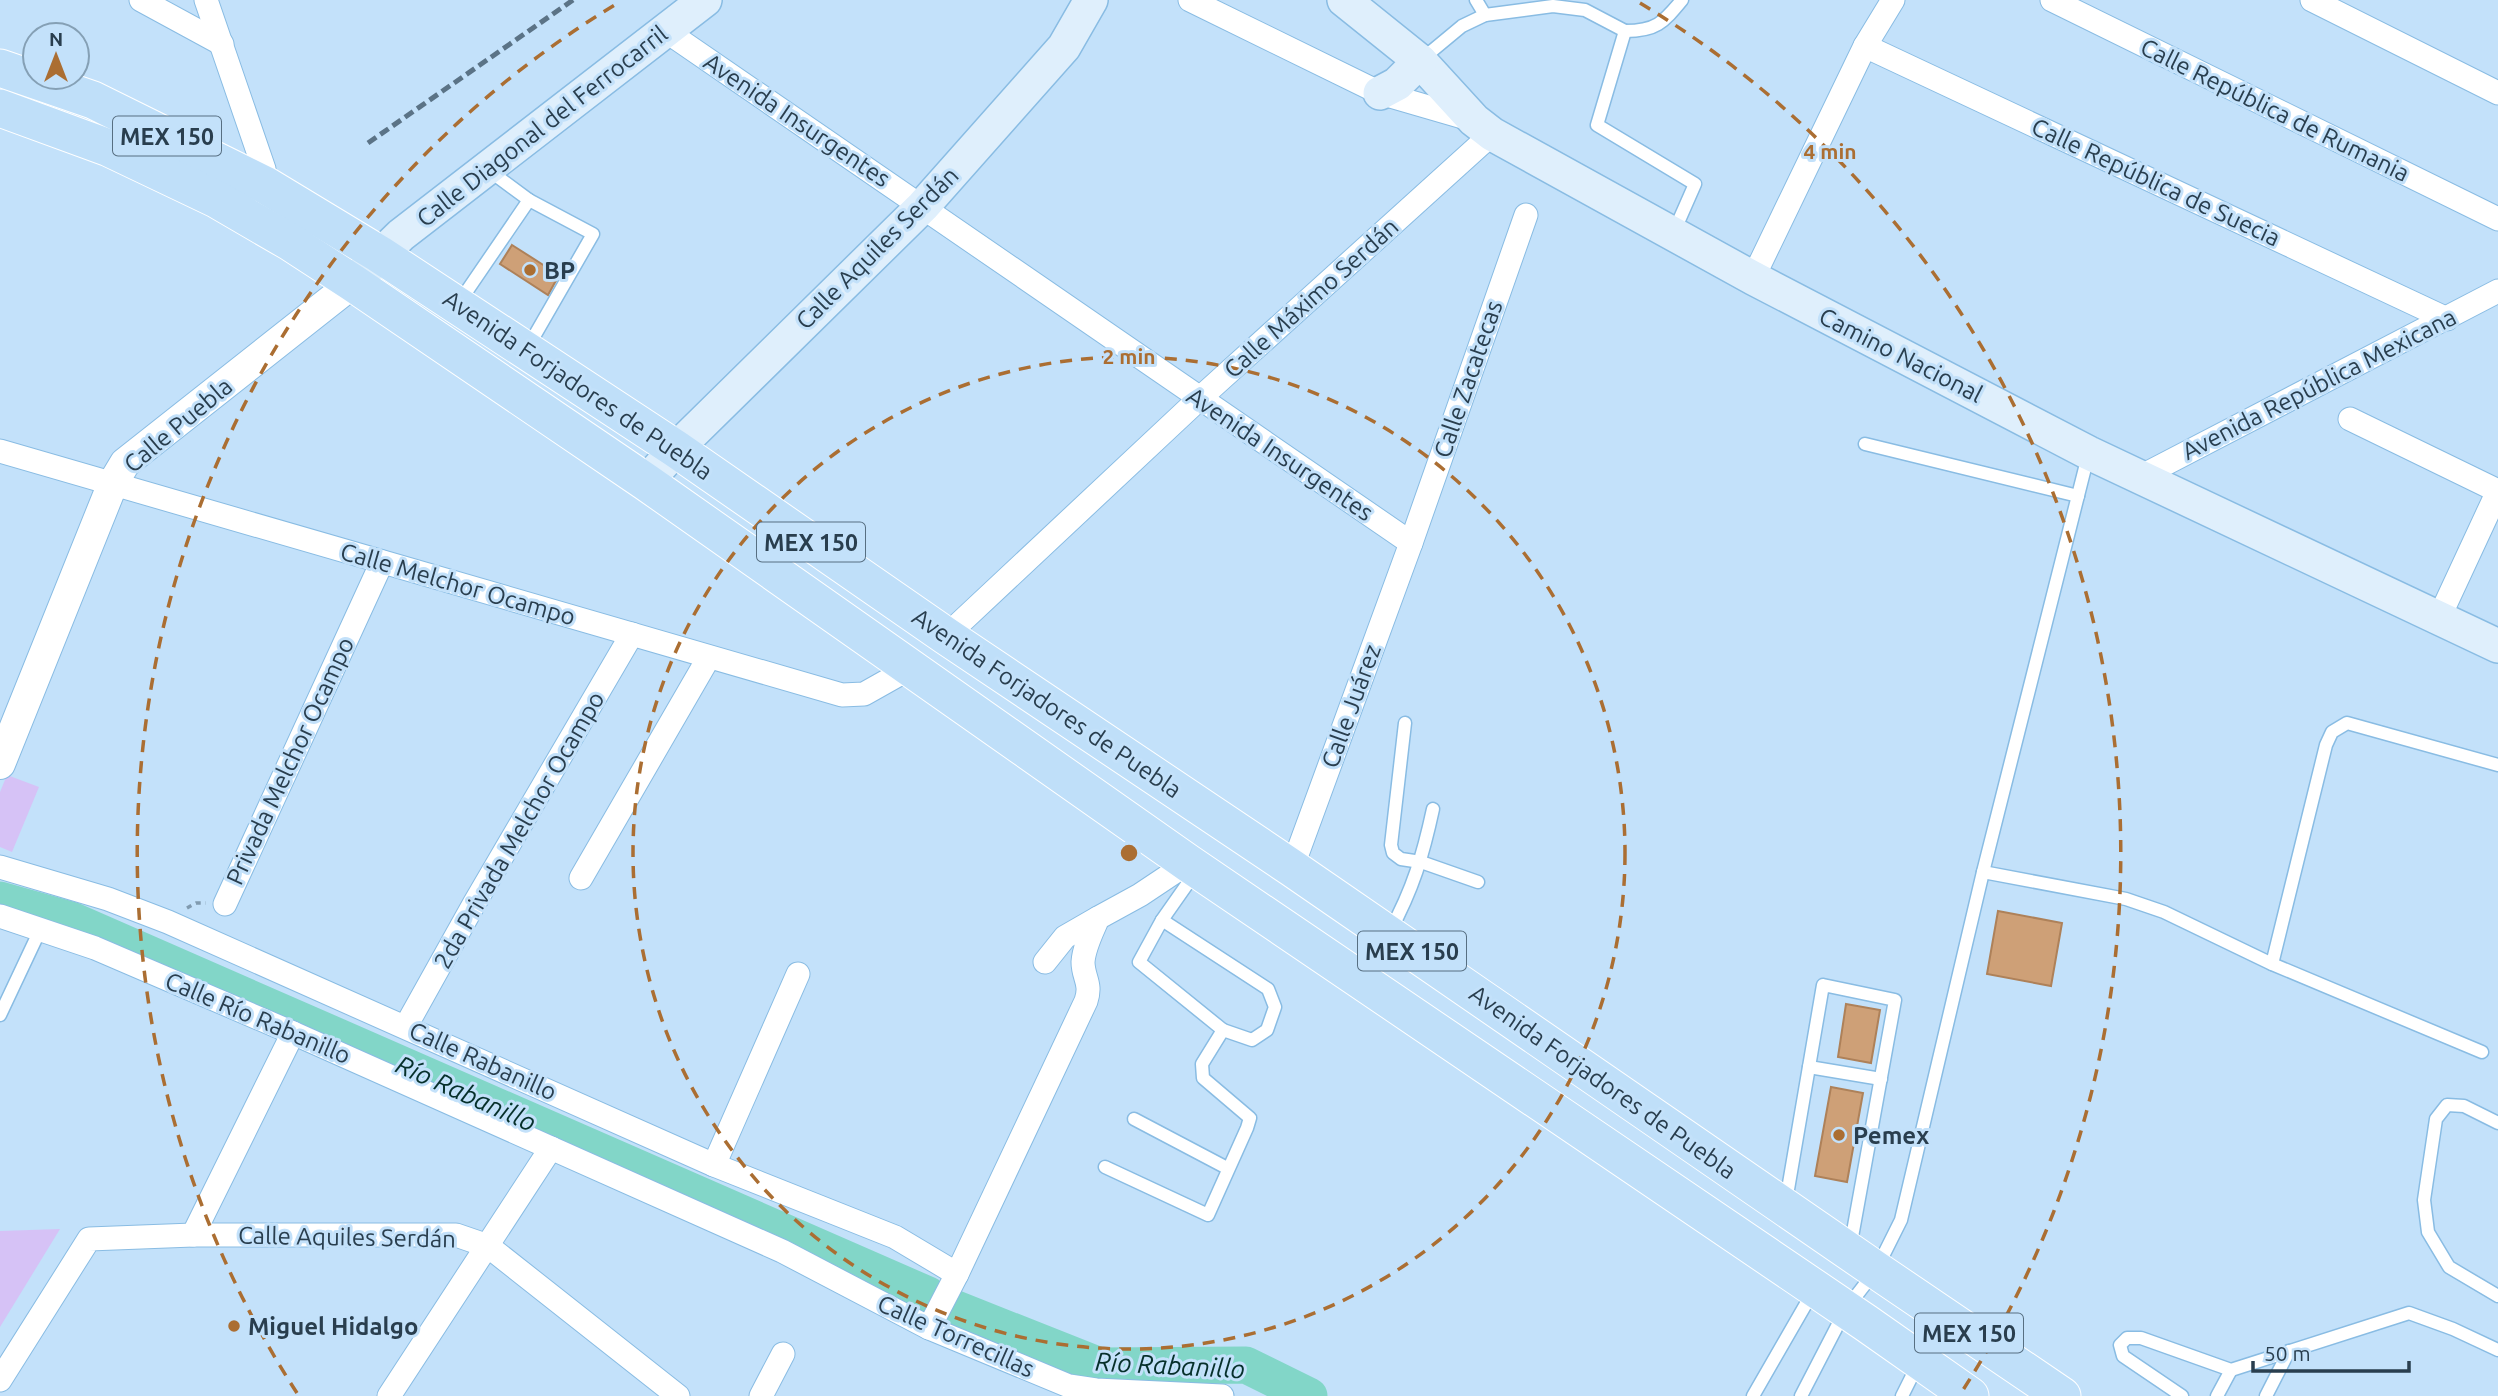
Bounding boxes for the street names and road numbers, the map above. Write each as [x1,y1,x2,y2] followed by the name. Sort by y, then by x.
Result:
[412,20,672,232] street label: Calle Diagonal del Ferrocarril
[2136,33,2414,187] street label: Calle República de Rumania
[699,48,895,192] street label: Avenida Insurgentes
[2027,112,2285,252] street label: Calle República de Suecia
[113,116,221,155] road number: MEX 150
[790,161,964,335] street label: Calle Aquiles Serdán
[1218,213,1404,383] street label: Calle Máximo Serdán
[438,285,718,485] street label: Avenida Forjadores de Puebla
[1429,297,1507,461] street label: Calle Zacatecas
[1815,302,1987,408] street label: Camino Nacional
[2177,303,2461,465] street label: Avenida República Mexicana
[119,372,237,478] street label: Calle Puebla
[1182,382,1378,526] street label: Avenida Insurgentes
[757,522,865,562] road number: MEX 150
[337,538,579,630] street label: Calle Melchor Ocampo
[907,603,1187,803] street label: Avenida Forjadores de Puebla
[221,633,359,889] street label: Privada Melchor Ocampo
[1316,640,1386,772] street label: Calle Juárez
[428,687,610,973] street label: 2da Privada Melchor Ocampo
[1358,932,1466,970] road number: MEX 150
[161,967,355,1069] street label: Calle Río Rabanillo
[1465,980,1741,1184] street label: Avenida Forjadores de Puebla
[405,1016,561,1106] street label: Calle Rabanillo
[238,1222,456,1252] street label: Calle Aquiles Serdán
[874,1289,1038,1383] street label: Calle Torrecillas
[1915,1314,2023,1352] road number: MEX 150

